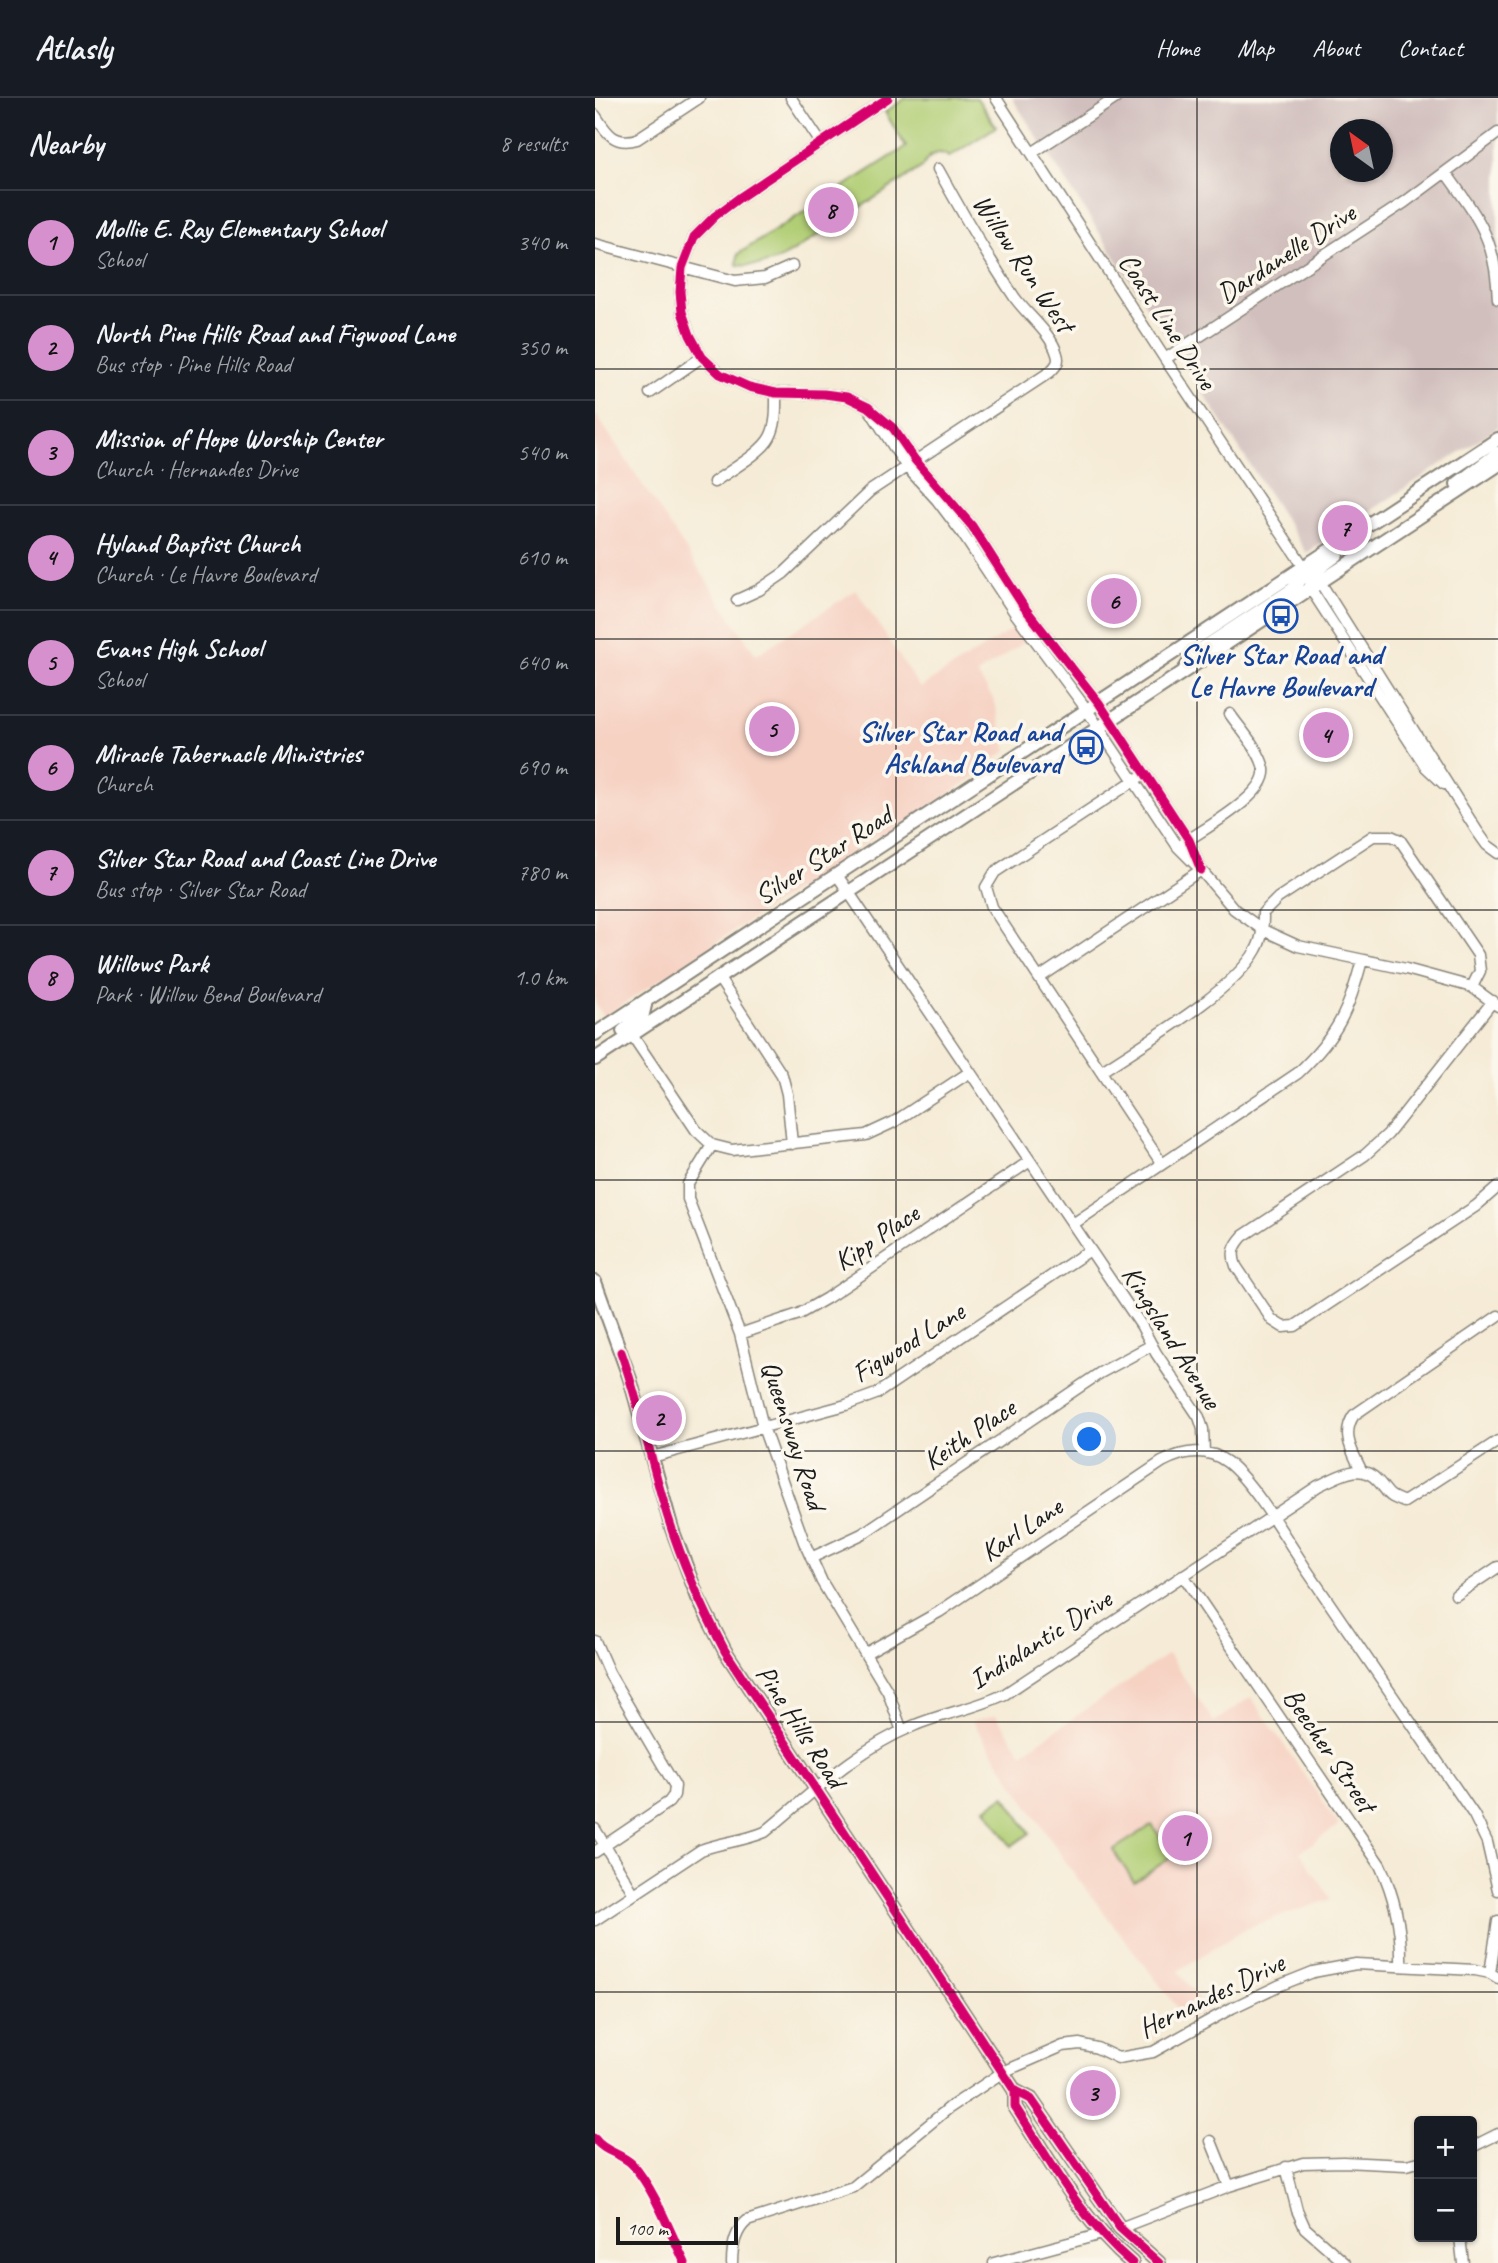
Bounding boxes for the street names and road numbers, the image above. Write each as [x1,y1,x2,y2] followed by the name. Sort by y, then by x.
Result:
[965,187,1085,342] street label: Willow Run West
[1210,194,1363,311] street label: Dardanelle Drive
[1111,246,1226,397] street label: Coast Line Drive
[748,795,902,912] street label: Silver Star Road
[827,1195,927,1278] street label: Kipp Place
[1114,1259,1231,1417] street label: Kingsland Avenue
[845,1293,972,1390] street label: Figwood Lane
[754,1356,836,1518] street label: Queensway Road
[916,1389,1024,1478] street label: Keith Place
[973,1488,1070,1569] street label: Karl Lane
[962,1580,1119,1697] street label: Indialantic Drive
[748,1658,856,1797] street label: Pine Hills Road
[1276,1681,1386,1822] street label: Beecher Street
[1132,1944,1291,2045] street label: Hernandes Drive

